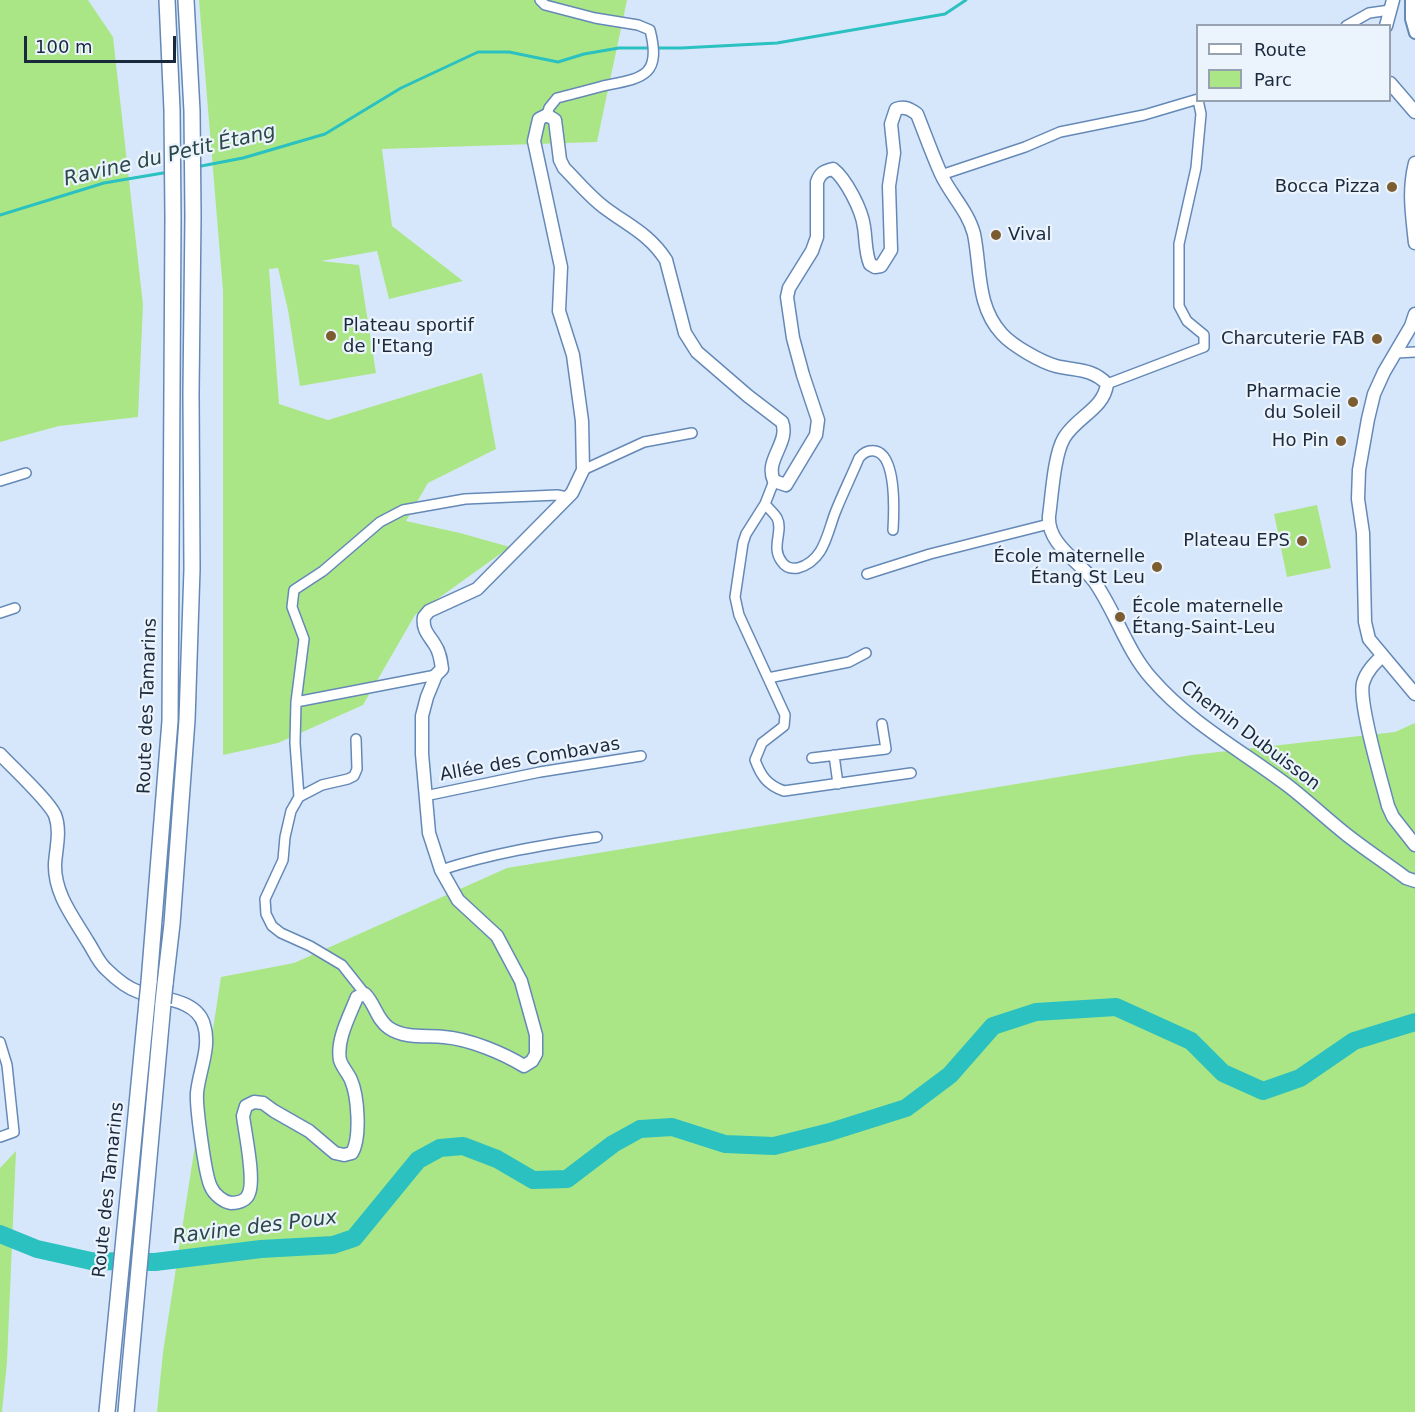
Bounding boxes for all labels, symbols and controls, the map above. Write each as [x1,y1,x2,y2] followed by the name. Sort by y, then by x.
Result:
[27,24,178,62] scale bar
[1196,24,1391,102] legend
[35,36,93,57] text: 100 m
[1254,39,1306,60] text: Route
[1254,69,1292,90] text: Parc
[62,120,278,192] water label: Ravine du Petit Étang
[1275,176,1380,198] place label: Bocca Pizza
[1385,180,1399,194] marker: Bocca Pizza
[1008,224,1052,246] place label: Vival
[989,228,1003,242] marker: Vival
[343,315,474,358] place label: Plateau sportif de l'Etang
[1221,328,1365,350] place label: Charcuterie FAB
[324,329,338,343] marker: Plateau sportif de l'Etang
[1370,332,1384,346] marker: Charcuterie FAB
[1246,381,1341,424] place label: Pharmacie du Soleil
[1346,395,1360,409] marker: Pharmacie du Soleil
[1272,430,1329,452] place label: Ho Pin
[1334,434,1348,448] marker: Ho Pin
[1183,530,1290,552] place label: Plateau EPS
[1295,534,1309,548] marker: Plateau EPS
[994,546,1145,588] place label: École maternelle Étang St Leu
[1150,560,1164,574] marker: École maternelle Étang St Leu
[1132,596,1283,638] place label: École maternelle Étang-Saint-Leu
[1113,610,1127,624] marker: École maternelle Étang-Saint-Leu
[134,617,162,795] street label: Route des Tamarins
[1176,677,1324,795] street label: Chemin Dubuisson
[438,734,622,786] street label: Allée des Combavas
[89,1101,129,1279] street label: Route des Tamarins
[171,1206,339,1250] water label: Ravine des Poux

